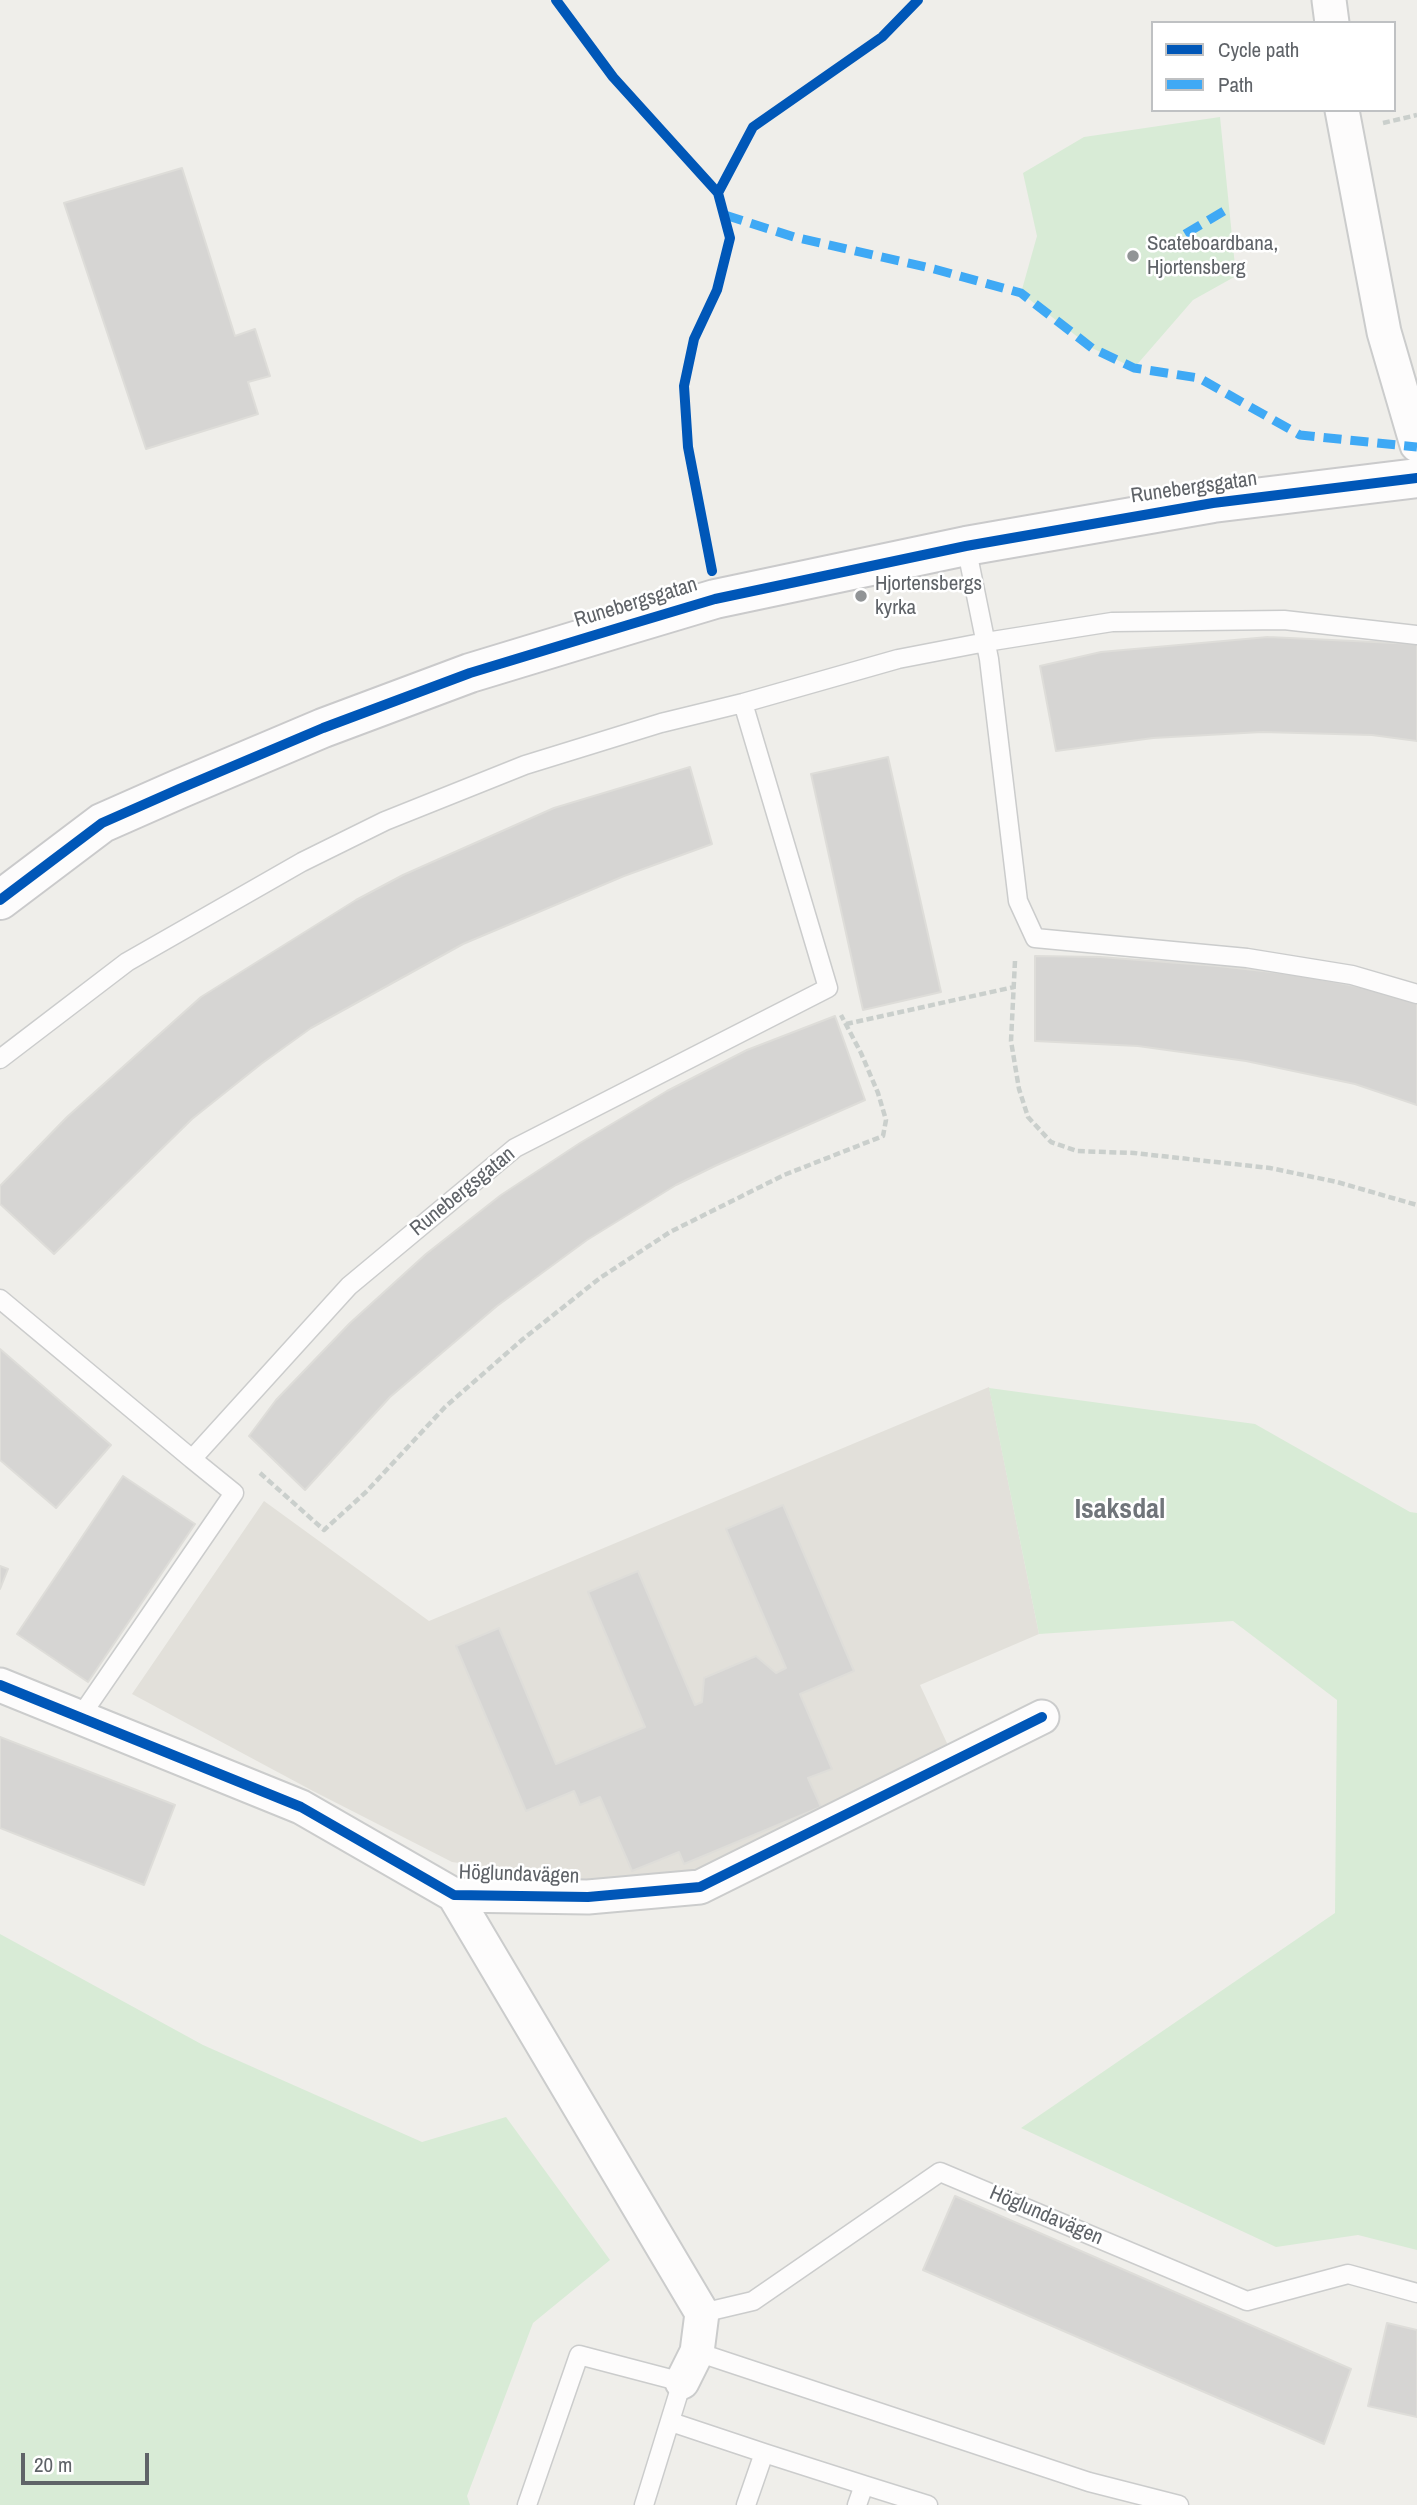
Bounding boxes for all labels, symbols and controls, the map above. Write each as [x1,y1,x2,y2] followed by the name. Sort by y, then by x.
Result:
[1151,21,1396,112] legend
[1218,35,1299,64] text: Cycle path
[1218,70,1253,99] text: Path
[1147,231,1278,281] place label: Scateboardbana, Hjortensberg
[1125,248,1141,264] marker: Scateboardbana, Hjortensberg
[1129,467,1259,509] street label: Runebergsgatan
[875,571,982,621] place label: Hjortensbergs kyrka
[571,572,701,634] street label: Runebergsgatan
[853,588,869,604] marker: Hjortensbergs kyrka
[406,1142,520,1242] street label: Runebergsgatan
[1075,1493,1165,1527] district label: Isaksdal
[458,1860,580,1890] street label: Höglundavägen
[986,2181,1106,2251] street label: Höglundavägen
[24,2438,152,2482] scale bar
[34,2450,72,2479] text: 20 m

